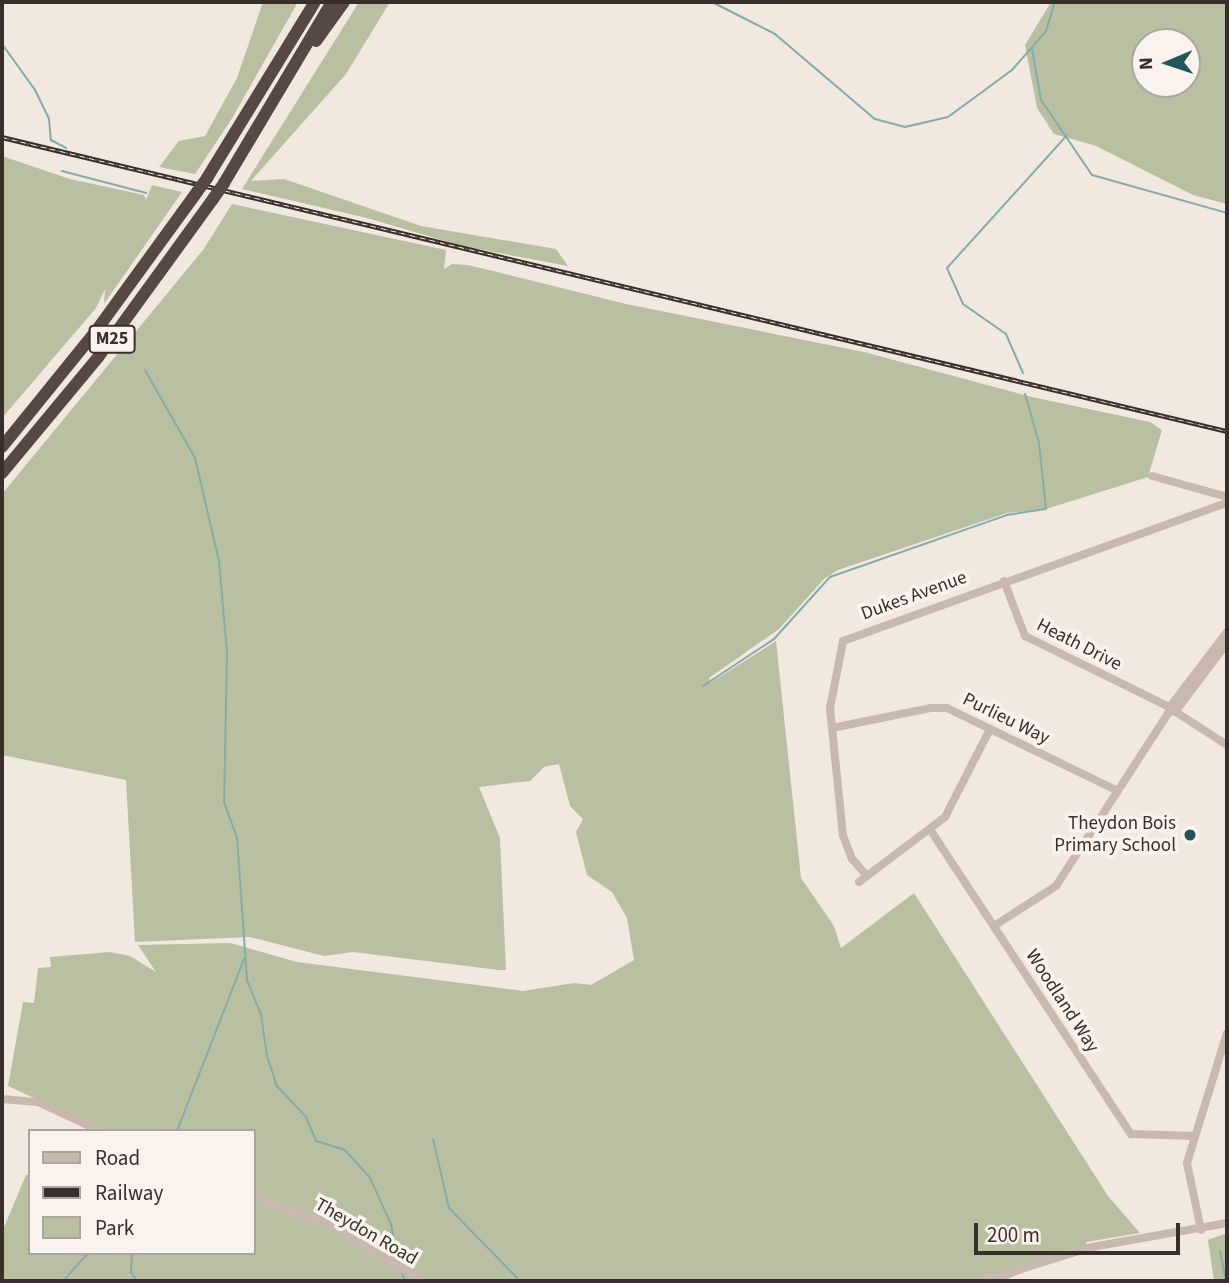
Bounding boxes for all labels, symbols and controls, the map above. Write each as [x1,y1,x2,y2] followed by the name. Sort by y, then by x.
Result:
[1131,28,1201,98] north arrow
[1133,57,1160,70] text: N
[88,324,136,354] road number: M25
[858,566,970,626] street label: Dukes Avenue
[1033,614,1125,676] street label: Heath Drive
[959,688,1053,750] street label: Purlieu Way
[1054,813,1176,857] place label: Theydon Bois Primary School
[1182,827,1198,843] marker: Theydon Bois Primary School
[1020,945,1104,1057] street label: Woodland Way
[28,1129,256,1255] legend
[95,1143,140,1173] text: Road
[95,1178,163,1208] text: Railway
[311,1193,421,1271] street label: Theydon Road
[977,1210,1184,1254] scale bar
[95,1213,134,1243] text: Park
[987,1220,1040,1250] text: 200 m

